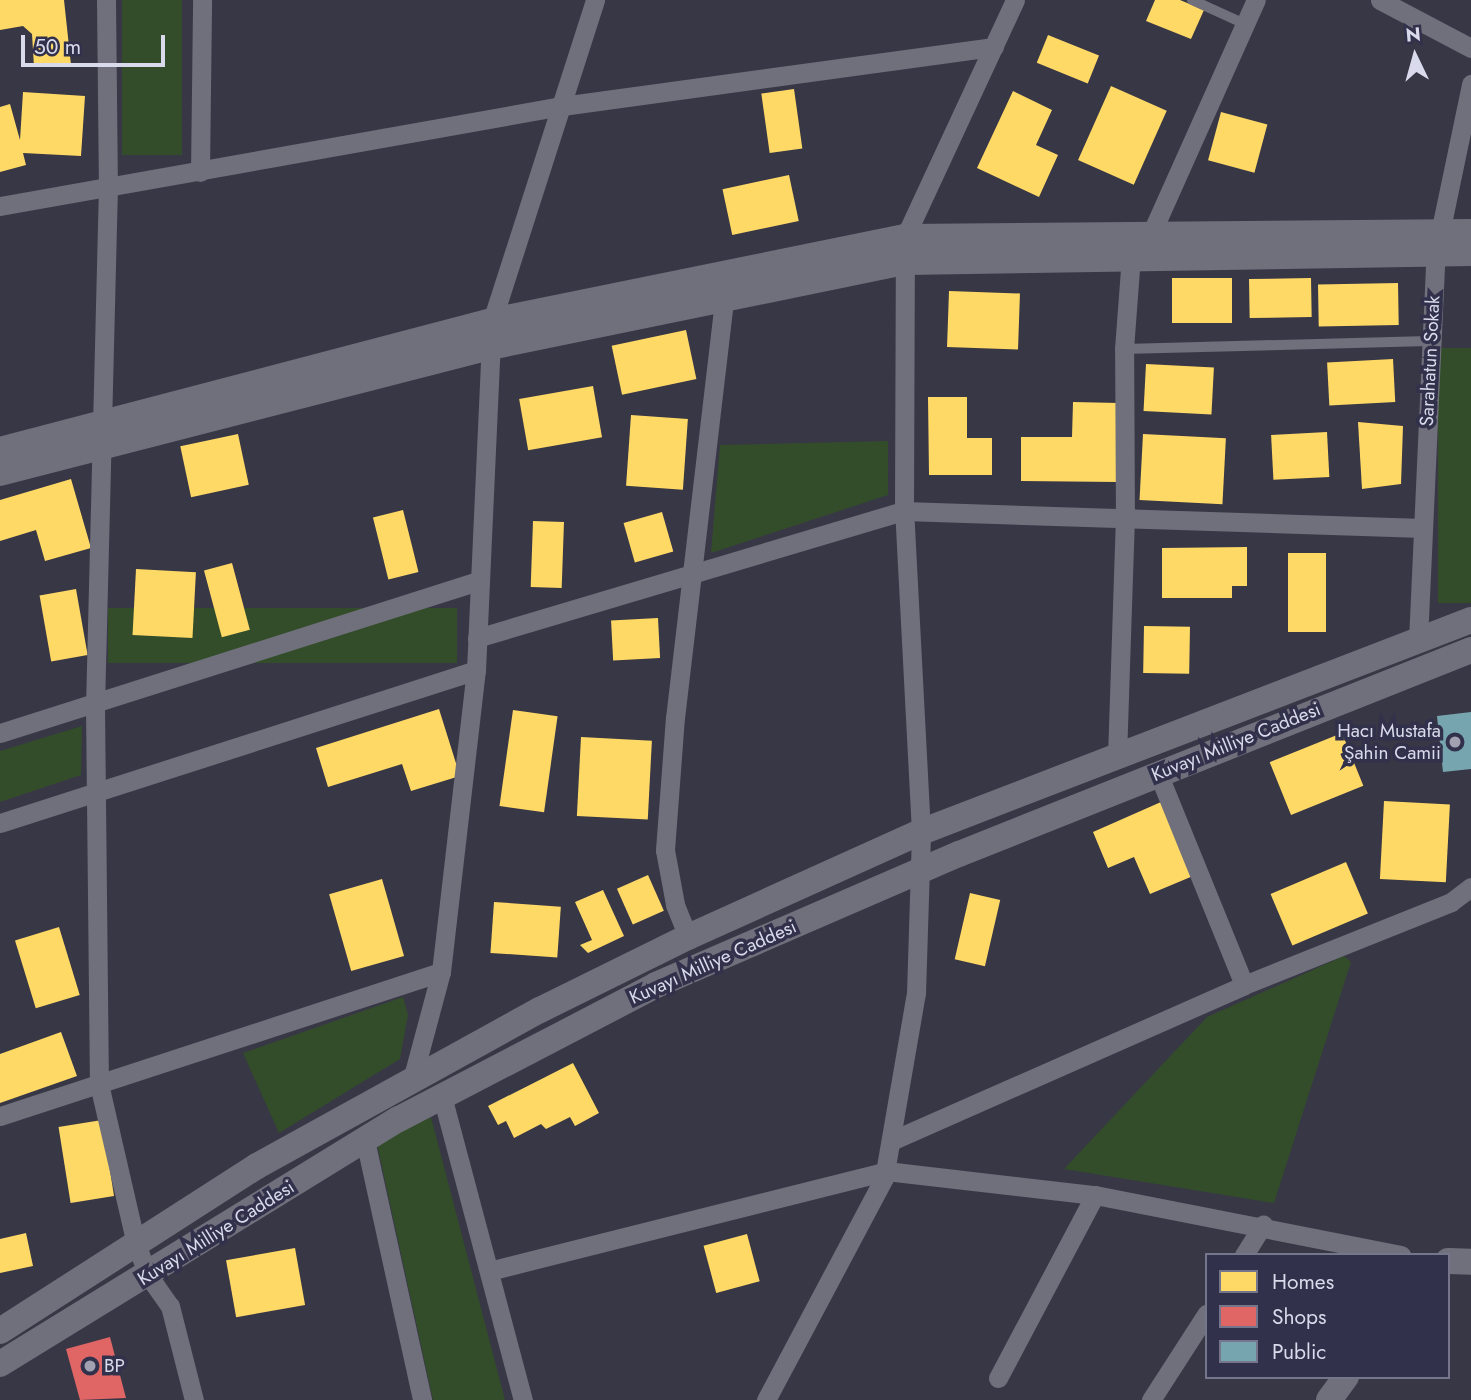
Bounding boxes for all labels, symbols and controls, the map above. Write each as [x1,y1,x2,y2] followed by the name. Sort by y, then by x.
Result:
[1404,20,1422,49] text: N
[24,21,168,65] scale bar
[1380,21,1450,91] north arrow
[34,32,81,62] text: 50 m
[1415,295,1445,427] street label: Sarahatun Sokak
[1148,698,1324,786] street label: Kuvayı Milliye Caddesi
[1337,720,1441,764] place label: Hacı Mustafa Şahin Camii
[1447,734,1463,750] marker: Hacı Mustafa Şahin Camii
[626,915,800,1009] street label: Kuvayı Milliye Caddesi
[134,1176,298,1290] street label: Kuvayı Milliye Caddesi
[1205,1253,1450,1379] legend
[1272,1267,1334,1297] text: Homes
[1272,1302,1326,1332] text: Shops
[1272,1337,1326,1367] text: Public
[104,1355,125,1377] place label: BP
[82,1358,98,1374] marker: BP

